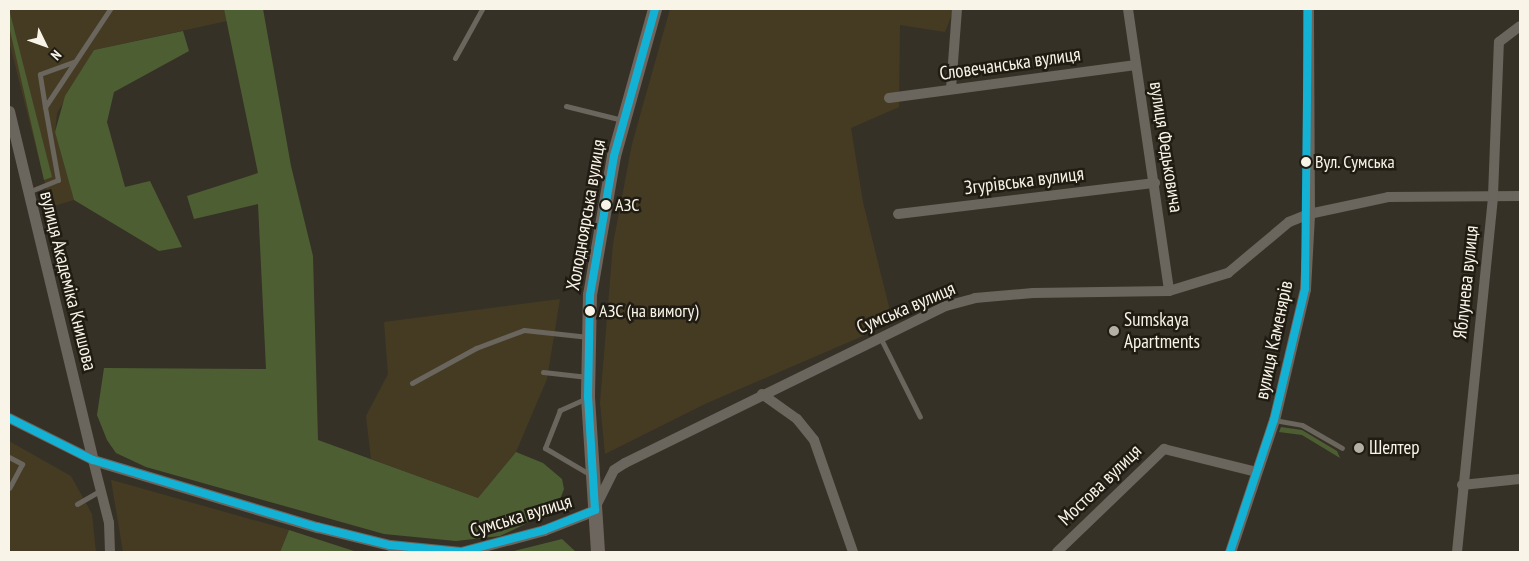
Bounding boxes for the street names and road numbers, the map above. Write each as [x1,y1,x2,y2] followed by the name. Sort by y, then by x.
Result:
[938,43,1082,85] street label: Словечанська вулиця
[1144,80,1188,214] street label: вулиця Федьковича
[562,138,610,292] street label: Холодноярська вулиця
[963,162,1085,200] street label: Згурівська вулиця
[35,189,101,373] street label: вулиця Академіка Книшова
[1449,224,1483,340] street label: Яблунева вулиця
[853,277,959,339] street label: Сумська вулиця
[1250,279,1298,401] street label: вулиця Каменярів
[1054,440,1146,530] street label: Мостова вулиця
[468,490,574,542] street label: Сумська вулиця

